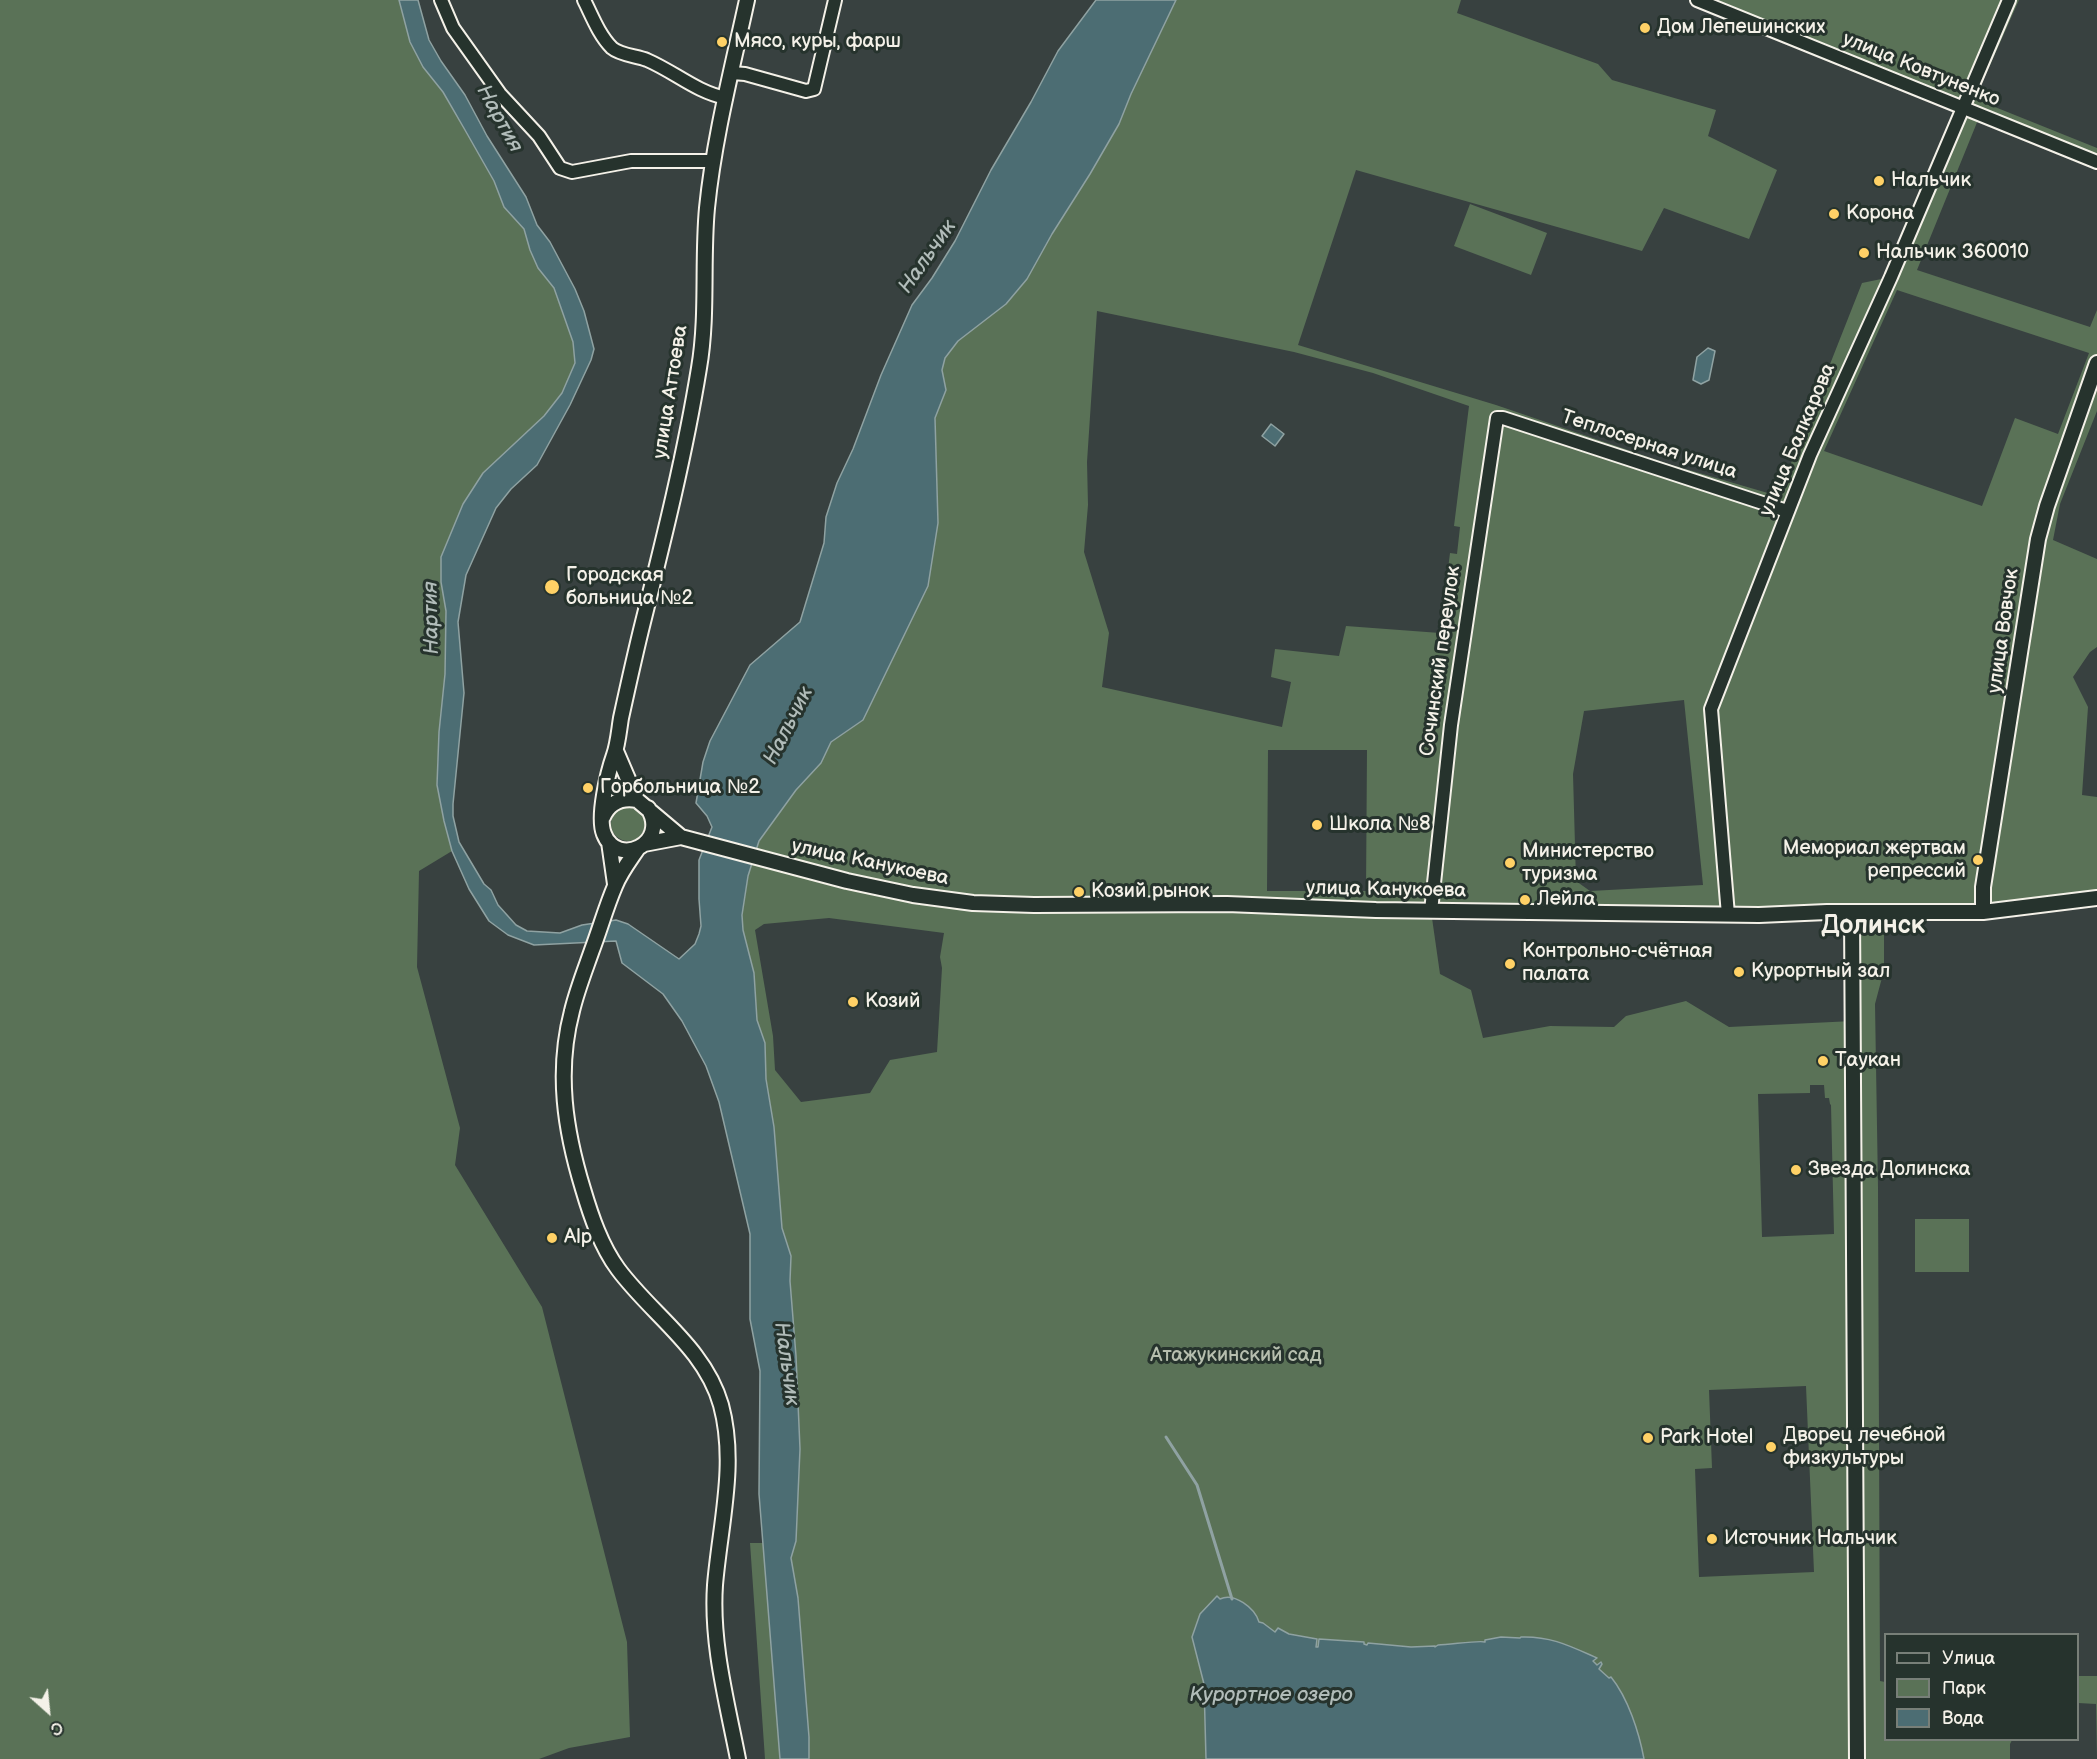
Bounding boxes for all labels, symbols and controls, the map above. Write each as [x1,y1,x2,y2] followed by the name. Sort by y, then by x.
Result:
[1657,16,1825,40] place label: Дом Лепешинских
[1638,21,1652,35] marker: Дом Лепешинских
[1839,27,2003,113] street label: улица Ковтуненко
[734,30,901,54] place label: Мясо, куры, фарш
[715,35,729,49] marker: Мясо, куры, фарш
[470,81,528,157] water label: Нартия
[1891,169,1971,193] place label: Нальчик
[1872,174,1886,188] marker: Нальчик
[1846,202,1914,226] place label: Корона
[1827,207,1841,221] marker: Корона
[894,215,962,299] water label: Нальчик
[1876,241,2029,265] place label: Нальчик 360010
[1857,246,1871,260] marker: Нальчик 360010
[649,323,693,461] street label: улица Аттоева
[1755,360,1841,520] street label: улица Балкарова
[1558,405,1740,485] street label: Теплосерная улица
[566,564,693,611] place label: Городская больница №2
[1416,564,1466,758] street label: Сочинский переулок
[1983,567,2025,695] street label: улица Вовчок
[543,578,561,596] marker: Городская больница №2
[419,581,445,655] water label: Нартия
[759,683,819,769] water label: Нальчик
[600,776,760,800] place label: Горбольница №2
[581,781,595,795] marker: Горбольница №2
[1329,813,1431,837] place label: Школа №8
[1310,818,1324,832] marker: Школа №8
[789,835,951,891] street label: улица Канукоева
[1783,837,1966,884] place label: Мемориал жертвам репрессий
[1522,840,1654,887] place label: Министерство туризма
[1971,853,1985,867] marker: Мемориал жертвам репрессий
[1503,856,1517,870] marker: Министерство туризма
[1306,877,1466,903] street label: улица Канукоева
[1091,880,1210,904] place label: Козий рынок
[1072,885,1086,899] marker: Козий рынок
[1537,888,1595,912] place label: Лейла
[1518,893,1532,907] marker: Лейла
[1821,910,1925,942] district label: Долинск
[1522,940,1713,987] place label: Контрольно-счётная палата
[1503,957,1517,971] marker: Контрольно-счётная палата
[1751,960,1890,984] place label: Курортный зал
[1732,965,1746,979] marker: Курортный зал
[865,990,920,1014] place label: Козий
[846,995,860,1009] marker: Козий
[1835,1049,1901,1073] place label: Таукан
[1816,1054,1830,1068] marker: Таукан
[1808,1158,1970,1182] place label: Звезда Долинска
[1789,1163,1803,1177] marker: Звезда Долинска
[564,1226,592,1250] place label: Alp
[545,1231,559,1245] marker: Alp
[768,1321,804,1407] water label: Нальчик
[1150,1344,1322,1368] park label: Атажукинский сад
[1783,1424,1946,1471] place label: Дворец лечебной физкультуры
[1660,1426,1753,1450] place label: Park Hotel
[1641,1431,1655,1445] marker: Park Hotel
[1764,1440,1778,1454] marker: Дворец лечебной физкультуры
[1724,1527,1897,1551] place label: Источник Нальчик
[1705,1532,1719,1546] marker: Источник Нальчик
[1884,1633,2079,1741] legend
[1942,1648,1995,1669] text: Улица
[1942,1678,1986,1699] text: Парк
[18,1681,78,1741] north arrow
[1189,1683,1353,1709] water label: Курортное озеро
[1942,1708,1984,1729] text: Вода
[47,1716,66,1738] text: С

